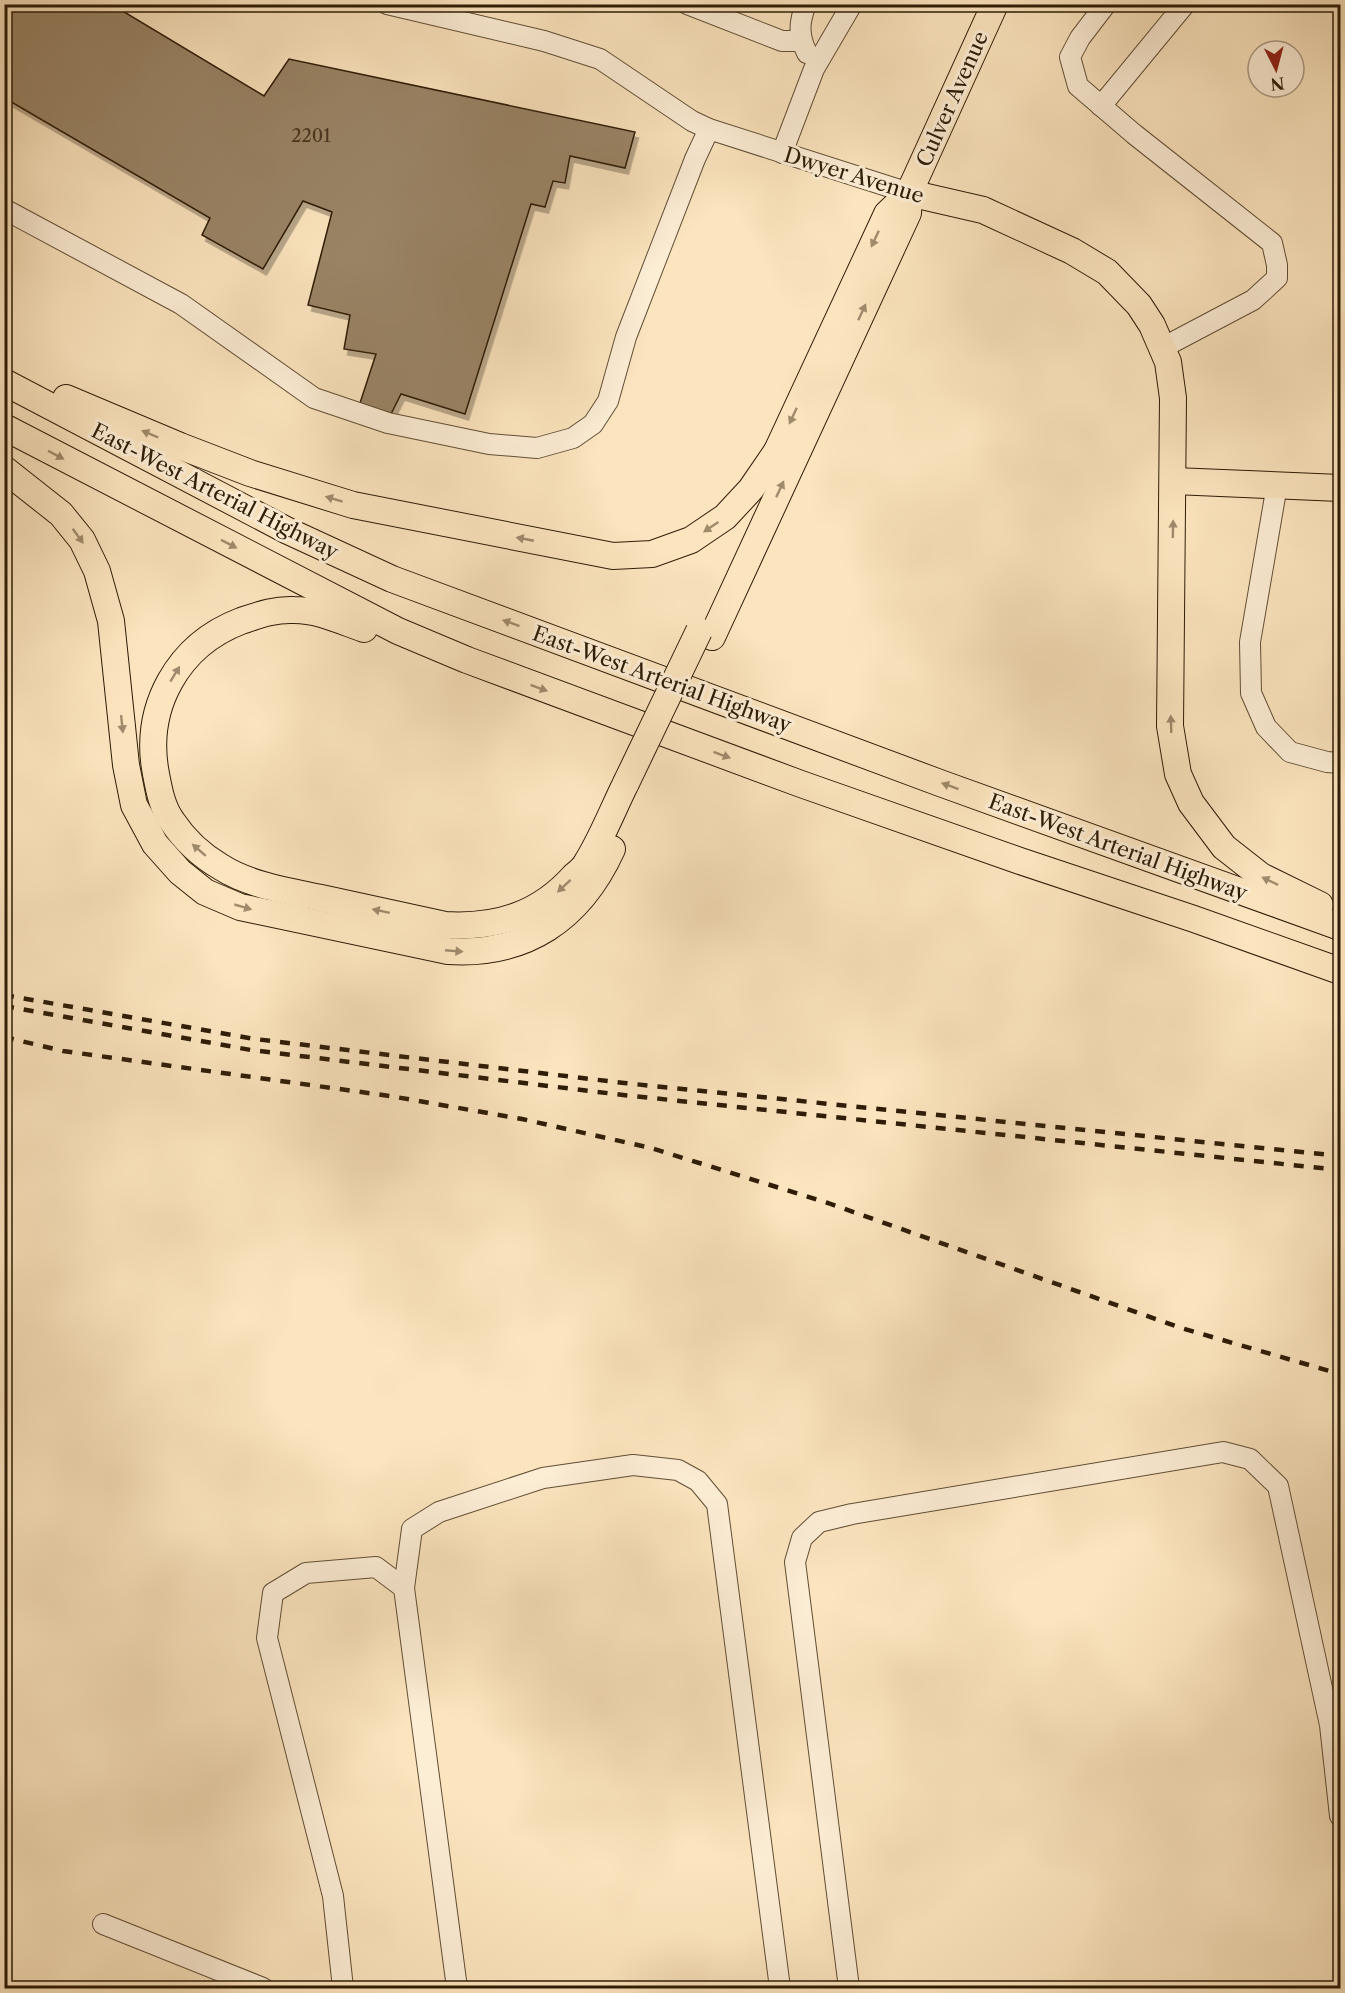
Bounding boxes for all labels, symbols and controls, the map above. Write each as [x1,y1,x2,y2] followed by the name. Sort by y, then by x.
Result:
[911,27,993,171] street label: Culver Avenue
[1246,39,1306,99] north arrow
[1270,73,1286,95] text: N
[291,125,331,147] house number: 2201
[781,142,927,208] street label: Dwyer Avenue
[870,230,880,248] one-way arrow
[858,303,867,320] one-way arrow
[788,407,798,425] one-way arrow
[87,418,343,564] street label: East-West Arterial Highway
[141,429,159,439] one-way arrow
[48,450,65,460] one-way arrow
[776,480,785,497] one-way arrow
[325,494,343,503] one-way arrow
[1168,519,1178,538] one-way arrow
[703,521,719,532] one-way arrow
[72,527,84,543] one-way arrow
[515,534,534,543] one-way arrow
[221,540,238,549] one-way arrow
[502,618,520,627] one-way arrow
[529,620,795,738] street label: East-West Arterial Highway
[170,665,180,682] one-way arrow
[530,684,548,694] one-way arrow
[117,714,127,733] one-way arrow
[1166,714,1176,733] one-way arrow
[714,751,732,761] one-way arrow
[941,781,959,791] one-way arrow
[985,788,1251,906] street label: East-West Arterial Highway
[192,844,207,857] one-way arrow
[1262,876,1279,885] one-way arrow
[557,879,571,893] one-way arrow
[234,902,252,912] one-way arrow
[371,906,390,915] one-way arrow
[445,946,464,956] one-way arrow

